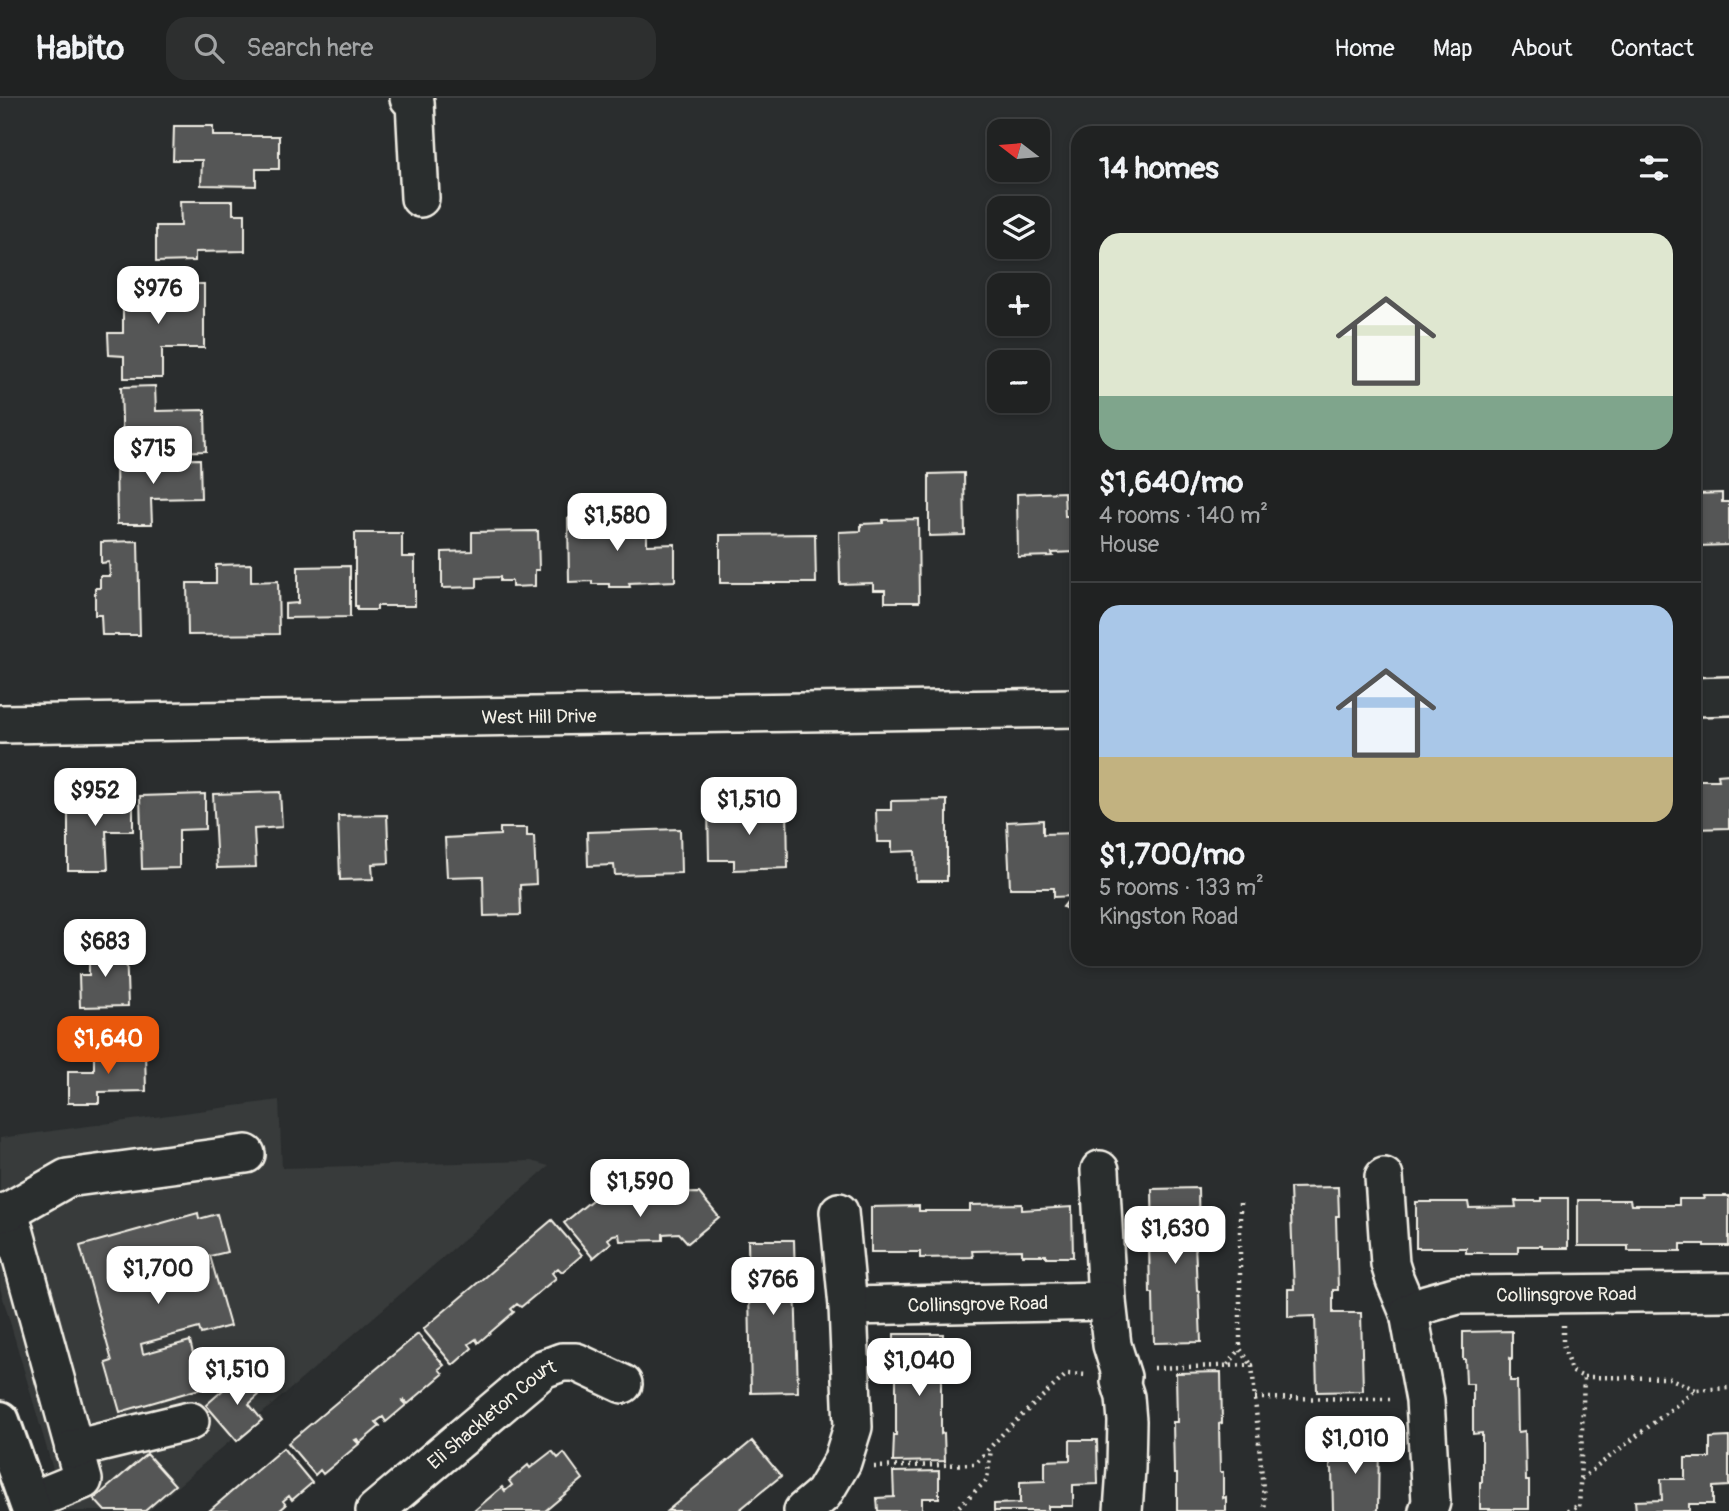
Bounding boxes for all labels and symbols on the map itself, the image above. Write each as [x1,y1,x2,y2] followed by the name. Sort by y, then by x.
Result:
[987,119,1050,182] north arrow
[117,266,199,326] pin: $976
[112,426,194,486] pin: $715
[560,494,674,553] pin: $1,580
[481,704,597,730] street label: West Hill Drive
[54,768,136,828] pin: $952
[692,778,806,837] pin: $1,510
[64,920,146,979] pin: $683
[51,1016,165,1076] pin: $1,640
[583,1160,697,1219] pin: $1,590
[1118,1206,1232,1266] pin: $1,630
[101,1246,215,1306] pin: $1,700
[732,1258,814,1317] pin: $766
[1496,1282,1637,1308] street label: Collinsgrove Road
[907,1291,1049,1318] street label: Collinsgrove Road
[862,1338,976,1398] pin: $1,040
[180,1348,294,1407] pin: $1,510
[423,1354,559,1475] street label: Eli Shackleton Court
[1298,1416,1412,1476] pin: $1,010

